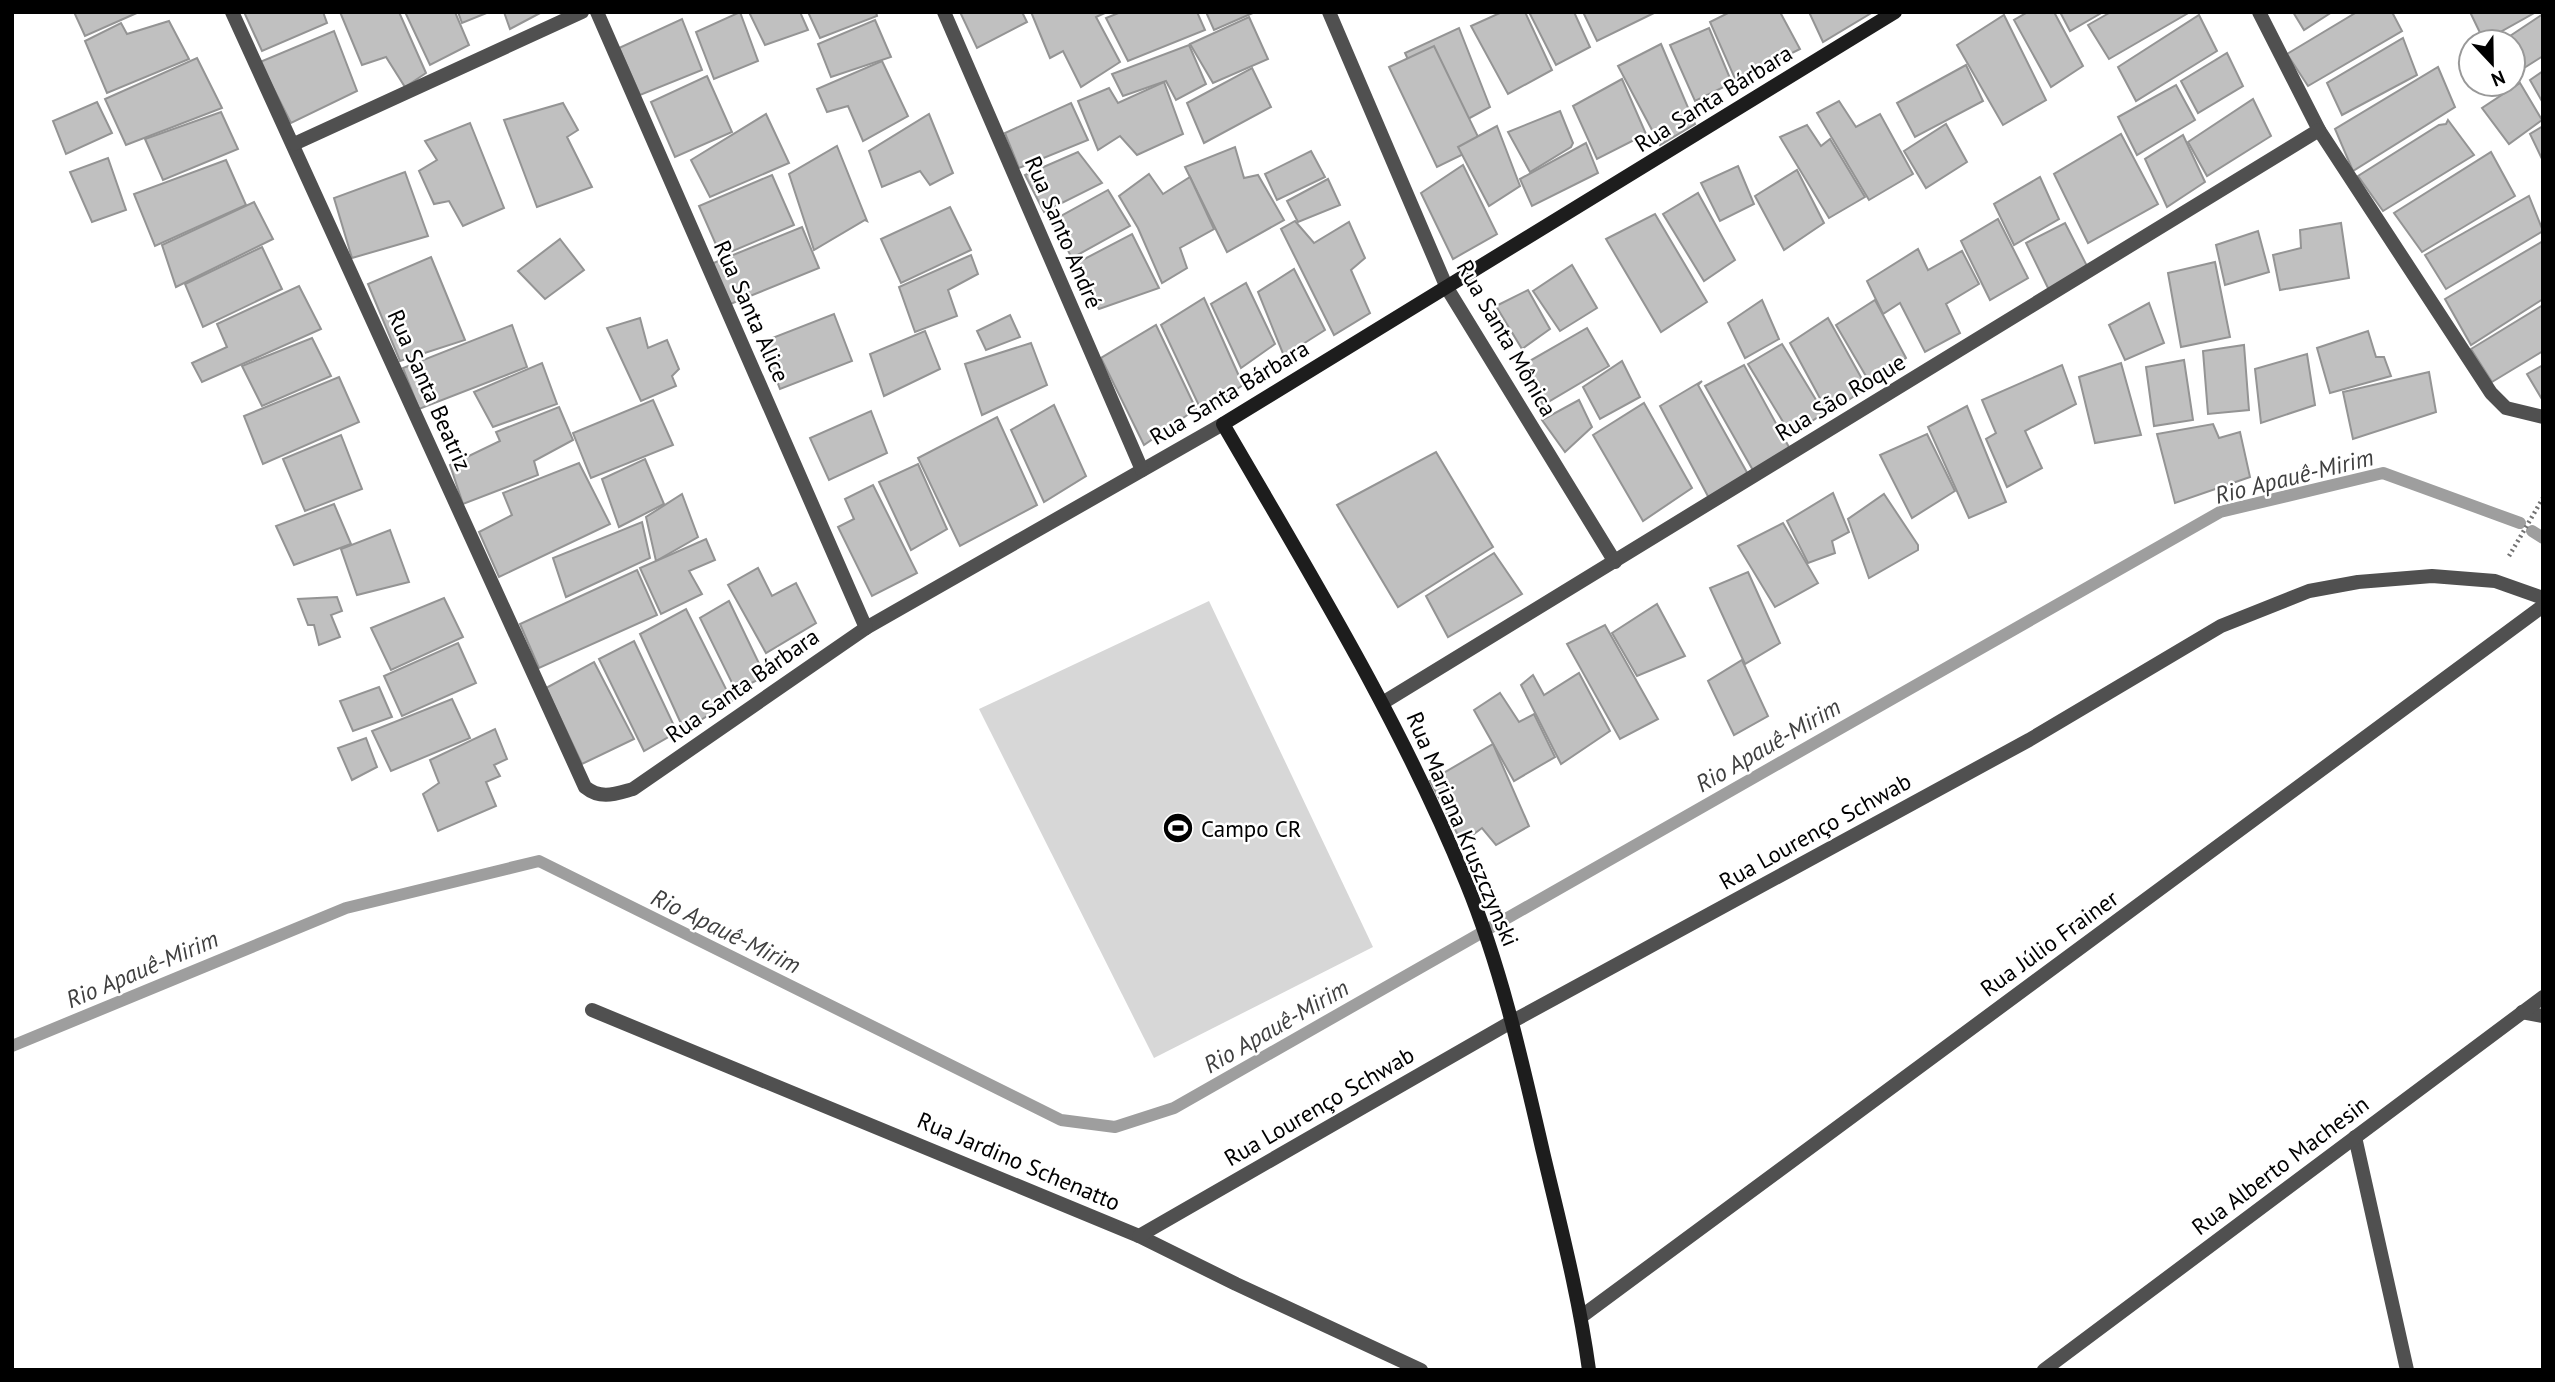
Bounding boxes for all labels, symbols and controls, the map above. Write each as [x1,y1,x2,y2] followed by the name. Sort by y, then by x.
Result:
[2457,28,2527,98] north arrow
[1629,38,1797,158] street label: Rua Santa Bárbara
[2488,65,2509,92] text: N
[1019,151,1109,313] street label: Rua Santo André
[708,236,796,386] street label: Rua Santa Alice
[1450,255,1564,421] street label: Rua Santa Mônica
[381,305,479,475] street label: Rua Santa Beatriz
[1144,333,1314,451] street label: Rua Santa Bárbara
[1770,347,1910,447] street label: Rua São Roque
[2211,441,2377,511] water label: Rio Apauê-Mirim
[660,621,824,749] street label: Rua Santa Bárbara
[1690,691,1846,799] water label: Rio Apauê-Mirim
[1400,707,1526,951] street label: Rua Mariana Kruszczynski
[1714,766,1916,896] street label: Rua Lourenço Schwab
[1161,811,1195,845] sports icon: Campo CR
[1201,814,1302,843] place label: Campo CR
[646,881,806,981] water label: Rio Apauê-Mirim
[1974,883,2124,1003] street label: Rua Júlio Frainer
[61,923,223,1015] water label: Rio Apauê-Mirim
[1198,972,1354,1080] water label: Rio Apauê-Mirim
[1219,1040,1419,1172] street label: Rua Lourenço Schwab
[2186,1089,2374,1241] street label: Rua Alberto Machesin
[913,1105,1125,1217] street label: Rua Jardino Schenatto

